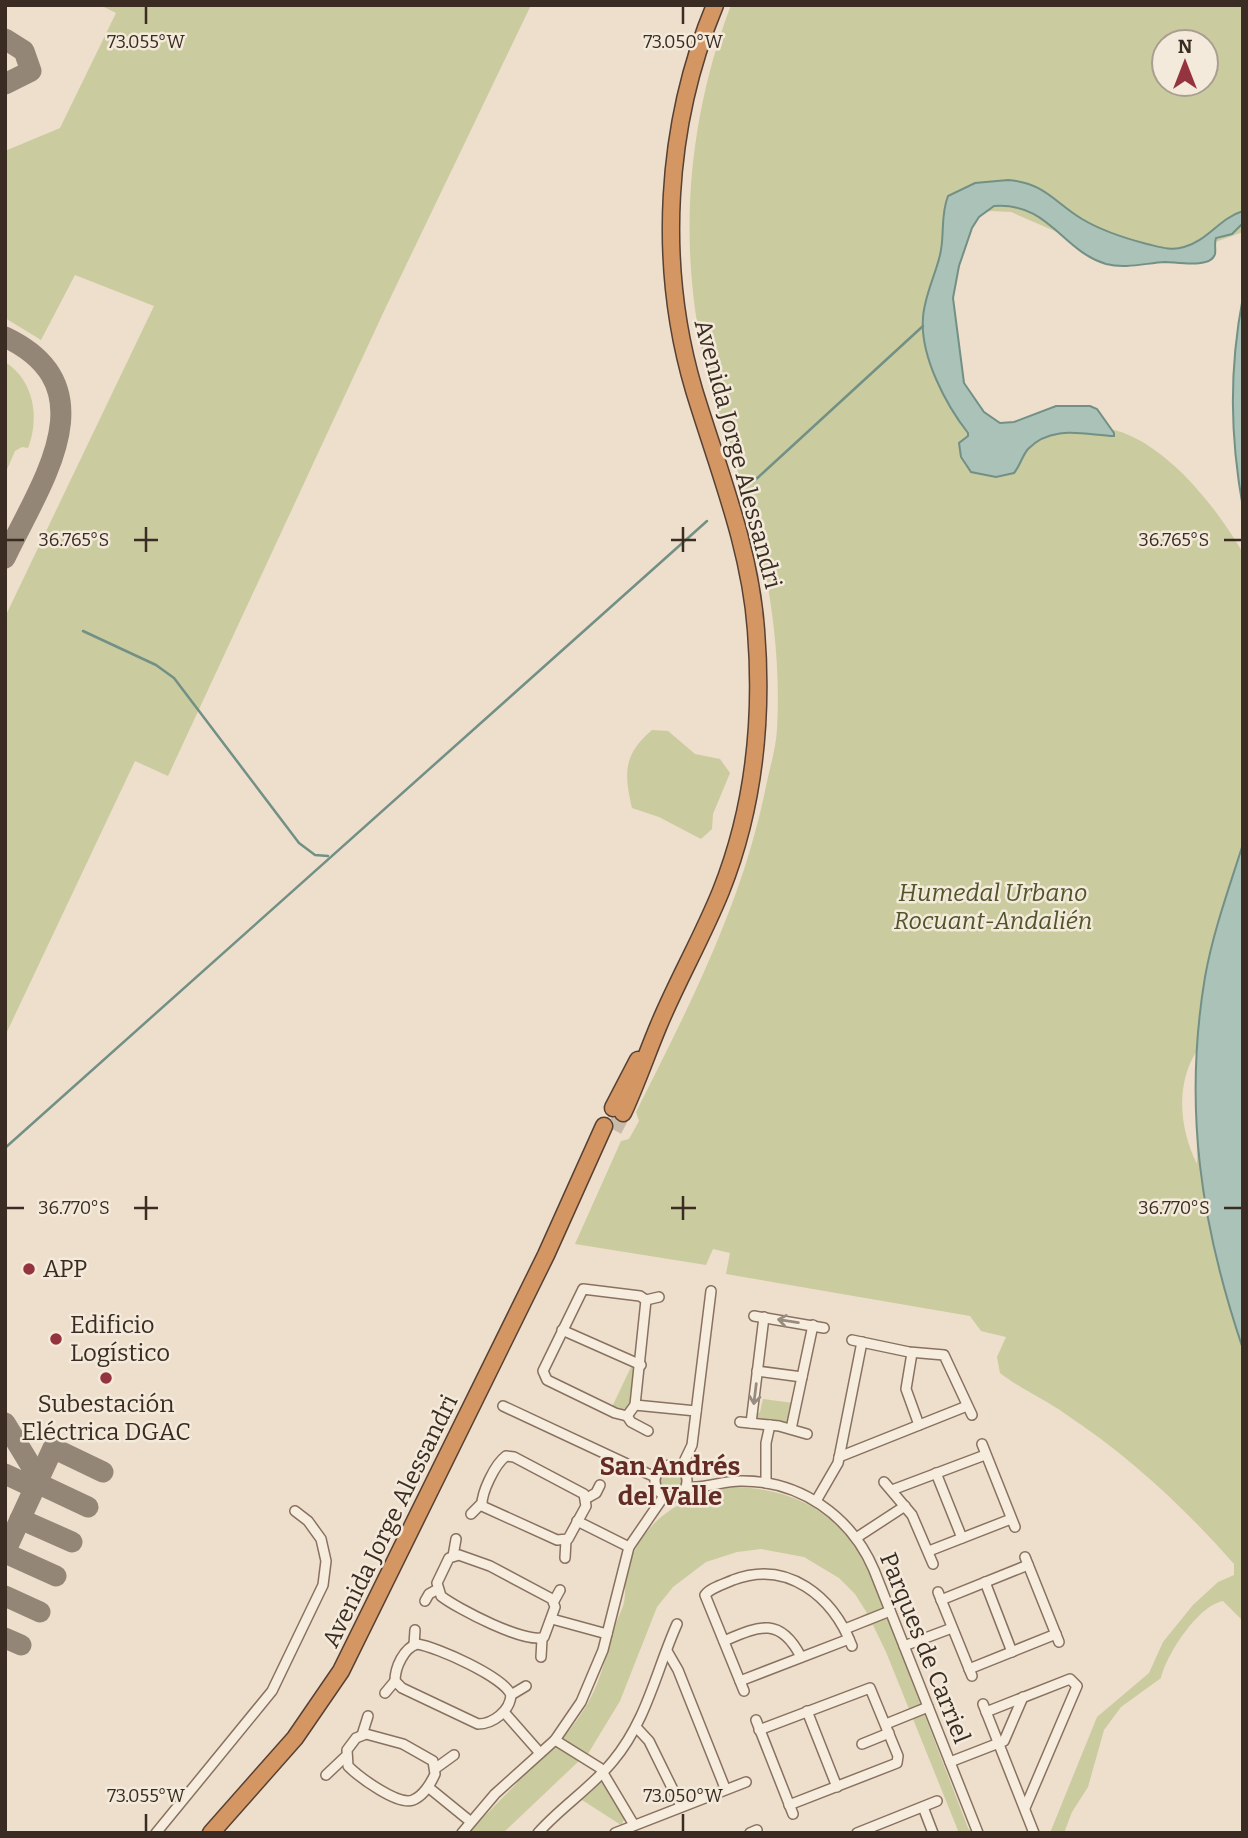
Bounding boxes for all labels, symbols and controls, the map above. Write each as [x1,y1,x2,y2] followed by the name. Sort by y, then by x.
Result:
[1150,28,1220,98] north arrow
[107,31,185,53] text: 73.055°W
[643,31,723,53] text: 73.050°W
[1178,35,1193,58] text: N
[689,316,787,592] street label: Avenida Jorge Alessandri
[39,529,109,551] text: 36.765°S
[1139,529,1209,551] text: 36.765°S
[894,879,1092,935] park label: Humedal Urbano Rocuant-Andalién
[38,1197,110,1219] text: 36.770°S
[1138,1197,1210,1219] text: 36.770°S
[43,1255,87,1283] place label: APP
[21,1261,37,1277] marker: APP
[70,1311,170,1367] place label: Edificio Logístico
[777,1314,800,1327] one-way arrow
[48,1331,64,1347] marker: Edificio Logístico
[98,1370,114,1386] marker: Subestación Eléctrica DGAC
[748,1383,761,1405] one-way arrow
[21,1390,191,1446] place label: Subestación Eléctrica DGAC
[317,1390,463,1652] street label: Avenida Jorge Alessandri
[600,1451,740,1512] district label: San Andrés del Valle
[874,1549,976,1747] street label: Parques de Carriel
[107,1785,185,1807] text: 73.055°W
[643,1785,723,1807] text: 73.050°W

